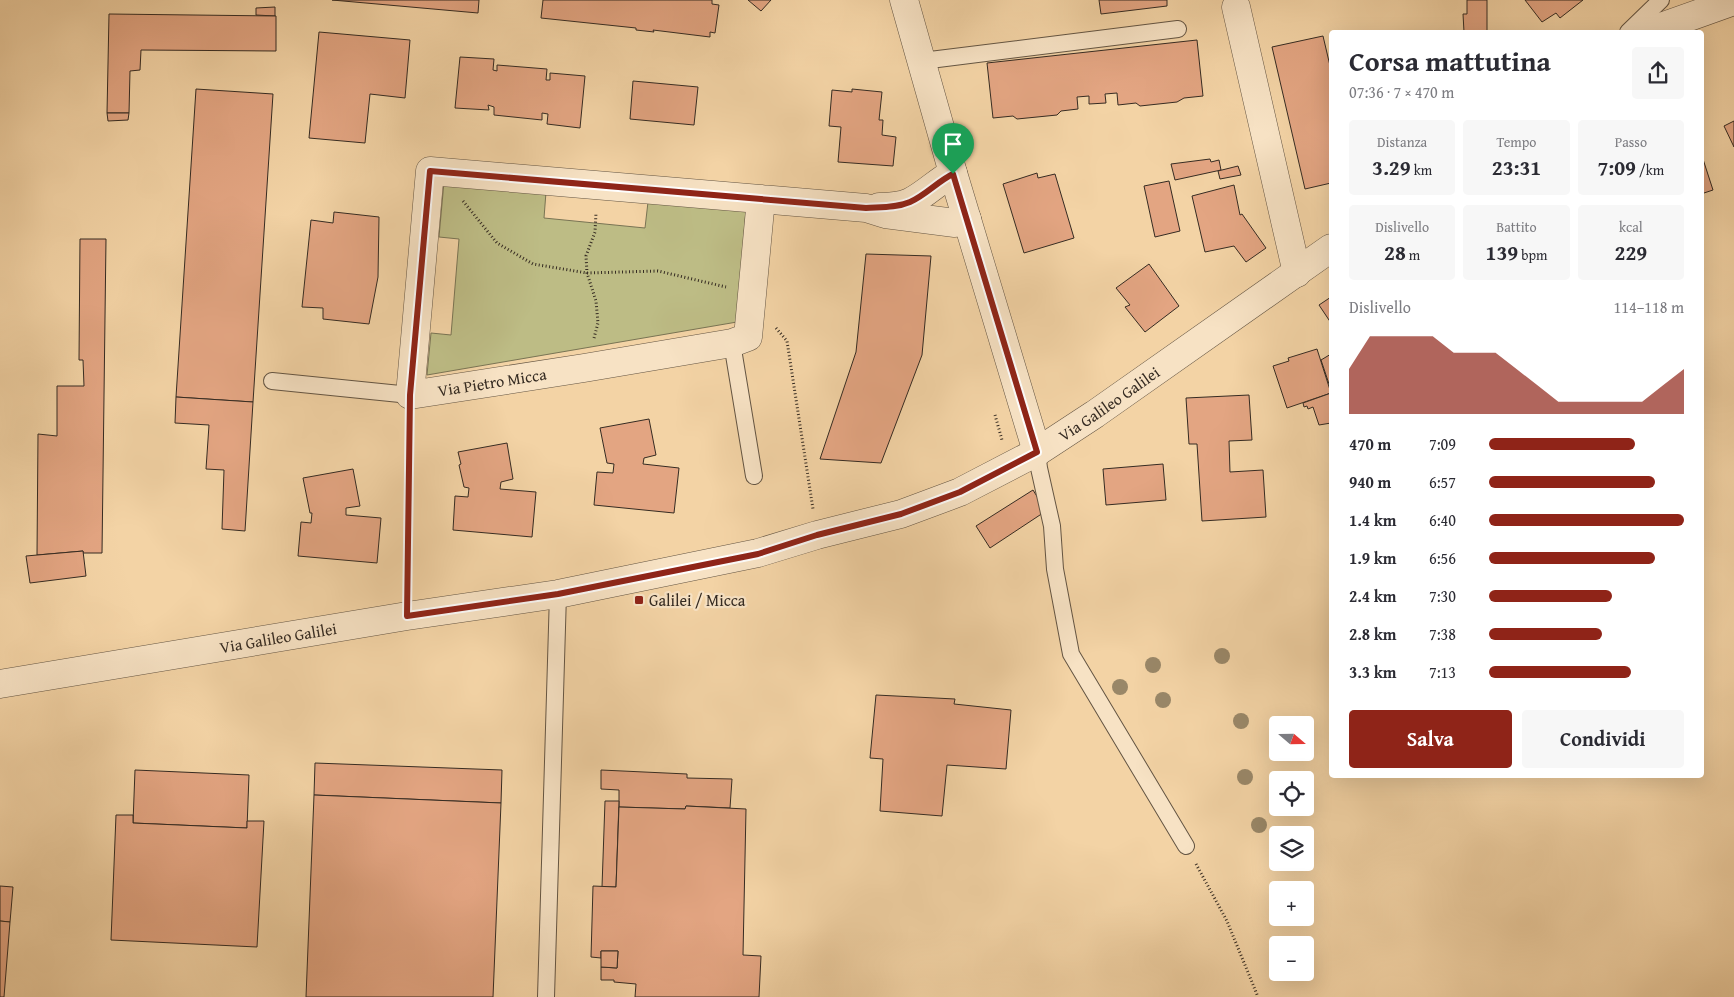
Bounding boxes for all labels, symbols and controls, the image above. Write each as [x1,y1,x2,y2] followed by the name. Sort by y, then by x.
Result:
[1349,40,1551,81] text: Corsa mattutina
[1632,47,1684,99] button: share
[1349,80,1454,104] text: 07:36 · 7 × 470 m
[932,123,974,174] pin
[939,130,967,158] icon: arrive
[1377,132,1427,152] text: Distanza
[1496,132,1537,152] text: Tempo
[1615,132,1647,152] text: Passo
[1372,152,1411,183] text: 3.29
[1492,152,1541,183] text: 23:31
[1597,152,1636,183] text: 7:09
[1411,160,1432,180] text: km
[1636,160,1664,180] text: /km
[1375,217,1429,237] text: Dislivello
[1496,217,1537,237] text: Battito
[1619,217,1643,237] text: kcal
[1384,237,1406,268] text: 28
[1486,237,1518,268] text: 139
[1615,237,1647,268] text: 229
[1406,245,1420,265] text: m
[1518,245,1547,265] text: bpm
[1349,295,1411,319] text: Dislivello
[1614,295,1684,319] text: 114–118 m
[1053,360,1165,447] street label: Via Galileo Galilei
[436,361,548,402] street label: Via Pietro Micca
[1349,432,1391,456] text: 470 m
[1429,432,1456,456] text: 7:09
[1349,470,1391,494] text: 940 m
[1429,470,1456,494] text: 6:57
[1349,508,1396,532] text: 1.4 km
[1429,508,1456,532] text: 6:40
[1349,546,1396,570] text: 1.9 km
[1429,546,1456,570] text: 6:56
[1349,584,1396,608] text: 2.4 km
[1429,584,1456,608] text: 7:30
[649,588,746,612] place label: Galilei / Micca
[633,594,645,606] marker: Galilei / Micca
[218,616,339,659] street label: Via Galileo Galilei
[1349,622,1396,646] text: 2.8 km
[1429,622,1456,646] text: 7:38
[1349,660,1396,684] text: 3.3 km
[1429,660,1456,684] text: 7:13
[1349,710,1512,768] button: Salva
[1522,710,1684,768] button: Condividi
[1269,716,1314,761] north arrow
[1269,716,1314,981] map controls
[1269,771,1314,816] button: locate
[1269,826,1314,871] button: layers
[1269,881,1314,926] button: +
[1269,936,1314,981] button: −

